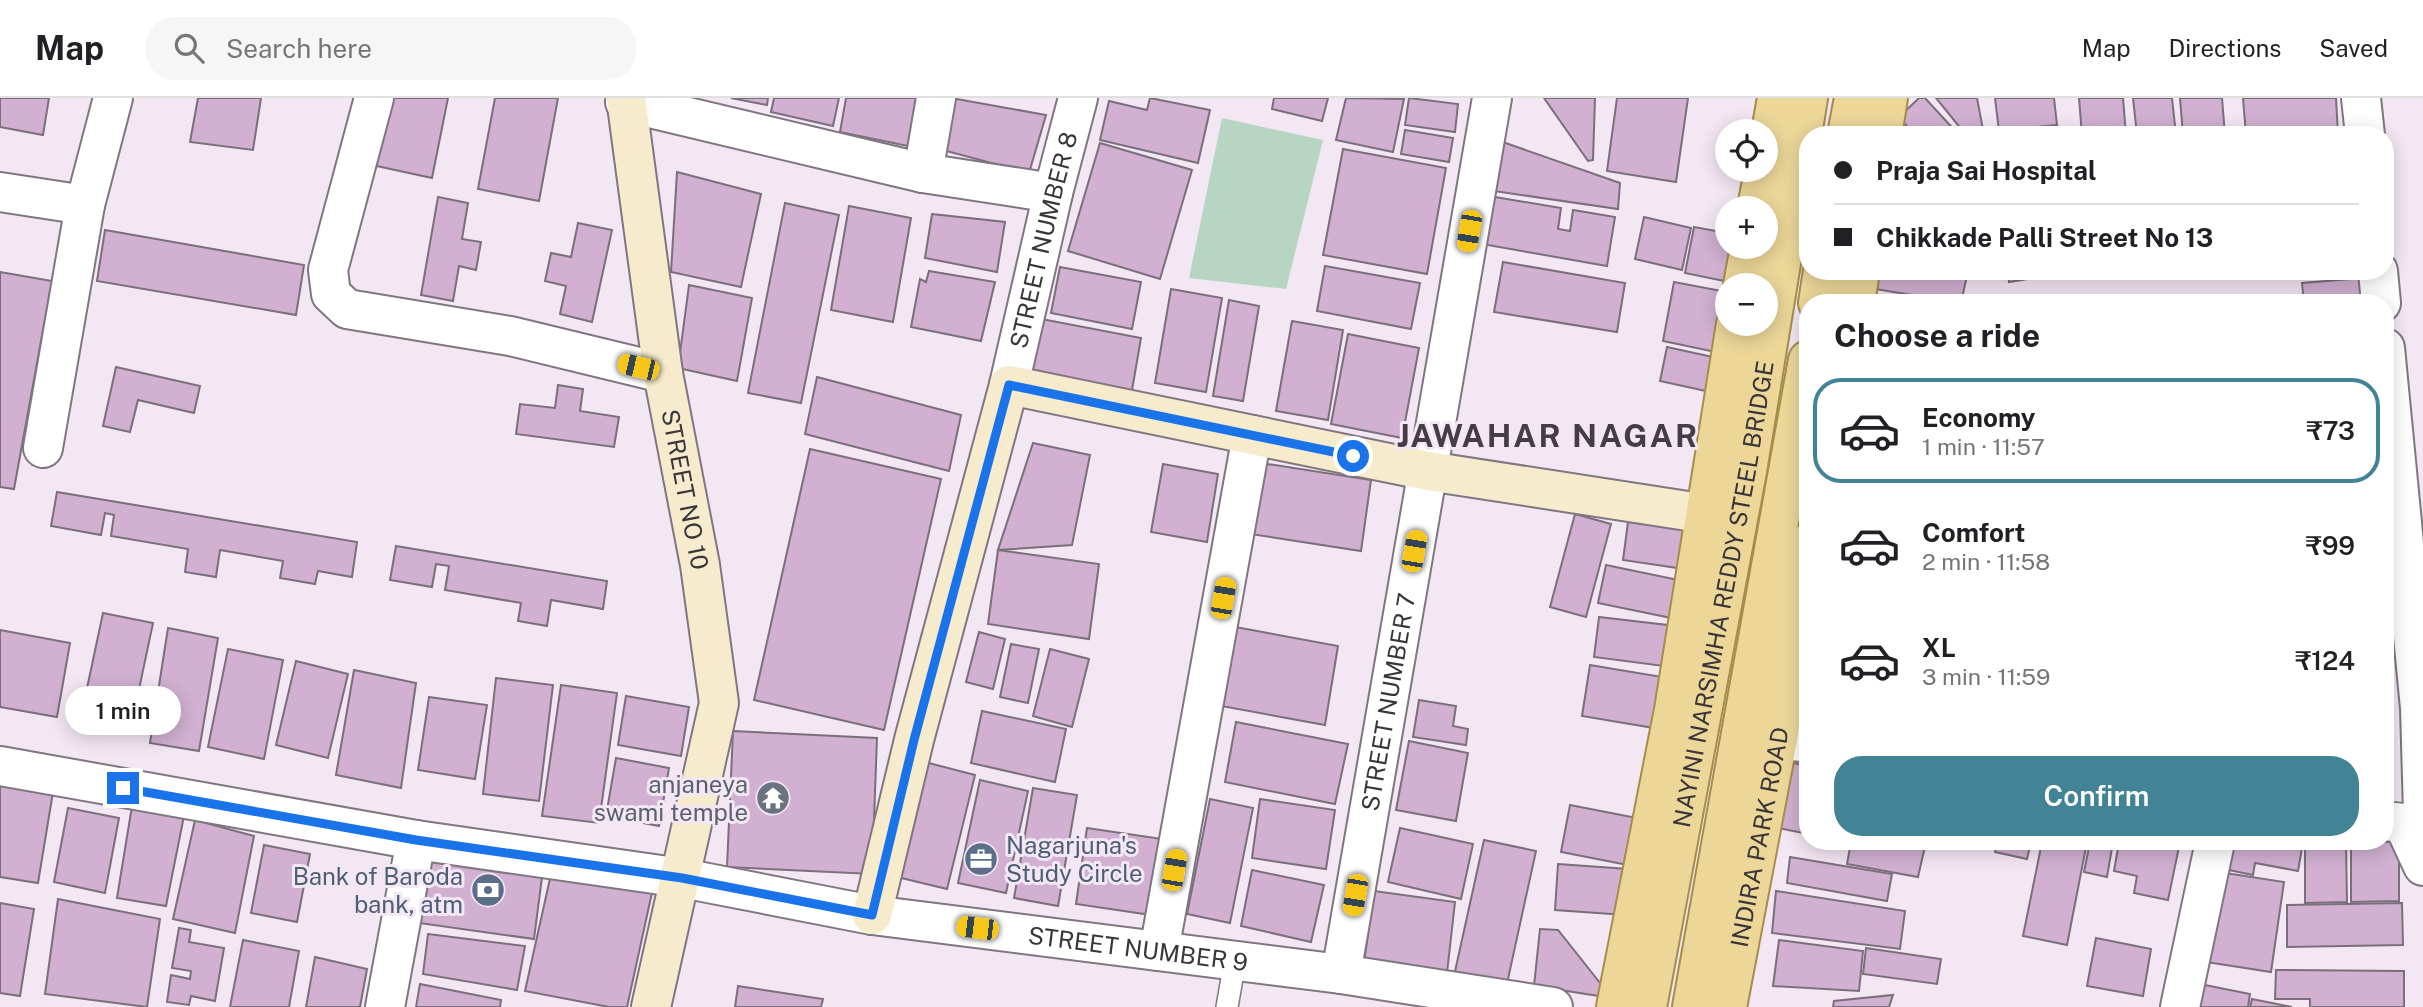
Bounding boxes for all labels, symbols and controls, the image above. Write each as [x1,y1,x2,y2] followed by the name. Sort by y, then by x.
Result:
[146,17,636,80] search box
[35,29,104,67] text: Map
[170,29,208,67] icon: search
[226,33,372,64] text: Search here
[2082,34,2131,62] text: Map
[2169,34,2281,62] text: Directions
[2319,34,2388,62] text: Saved
[1715,119,1778,336] map controls
[1715,119,1778,182] button: locate
[1004,129,1083,351] street label: STREET NUMBER 8
[1876,155,2097,186] text: Praja Sai Hospital
[1715,196,1778,259] button: +
[1456,208,1483,254] car
[1876,222,2213,253] text: Chikkade Palli Street No 13
[1715,273,1778,336] button: −
[1834,317,2040,354] text: Choose a ride
[616,352,661,382] car
[1667,359,1779,830] street label: NAYINI NARSIMHA REDDY STEEL BRIDGE
[1838,399,1901,462] icon: car
[1922,402,2035,433] text: Economy
[656,407,715,572] street label: STREET NO 10
[2306,415,2355,446] text: ₹73
[1397,417,1699,454] district label: JAWAHAR NAGAR
[1922,433,2045,460] text: 1 min · 11:57
[1337,440,1369,472] route start
[1838,514,1901,577] icon: car
[1922,517,2025,548] text: Comfort
[1401,528,1428,574] car
[2306,530,2355,561] text: ₹99
[1922,548,2050,575] text: 2 min · 11:58
[1210,575,1237,621] car
[1355,591,1420,813] street label: STREET NUMBER 7
[1838,629,1901,692] icon: car
[1922,632,1956,663] text: XL
[2295,645,2355,676] text: ₹124
[1922,663,2050,690] text: 3 min · 11:59
[65,686,181,736] callout: 1 min
[96,697,150,724] text: 1 min
[1725,725,1794,949] street label: INDIRA PARK ROAD
[1834,756,2359,836] button: Confirm
[594,770,748,826] place label: anjaneya swami temple
[107,772,139,804] route end
[754,779,792,817] temple icon: anjaneya swami temple
[1006,831,1143,887] place label: Nagarjuna's Study Circle
[962,840,1000,878] office icon: Nagarjuna's Study Circle
[1161,847,1188,893] car
[293,862,463,918] place label: Bank of Baroda bank, atm
[469,871,507,909] bank icon: Bank of Baroda bank, atm
[1342,872,1369,918] car
[955,915,1000,941] car
[1027,921,1250,976] street label: STREET NUMBER 9

